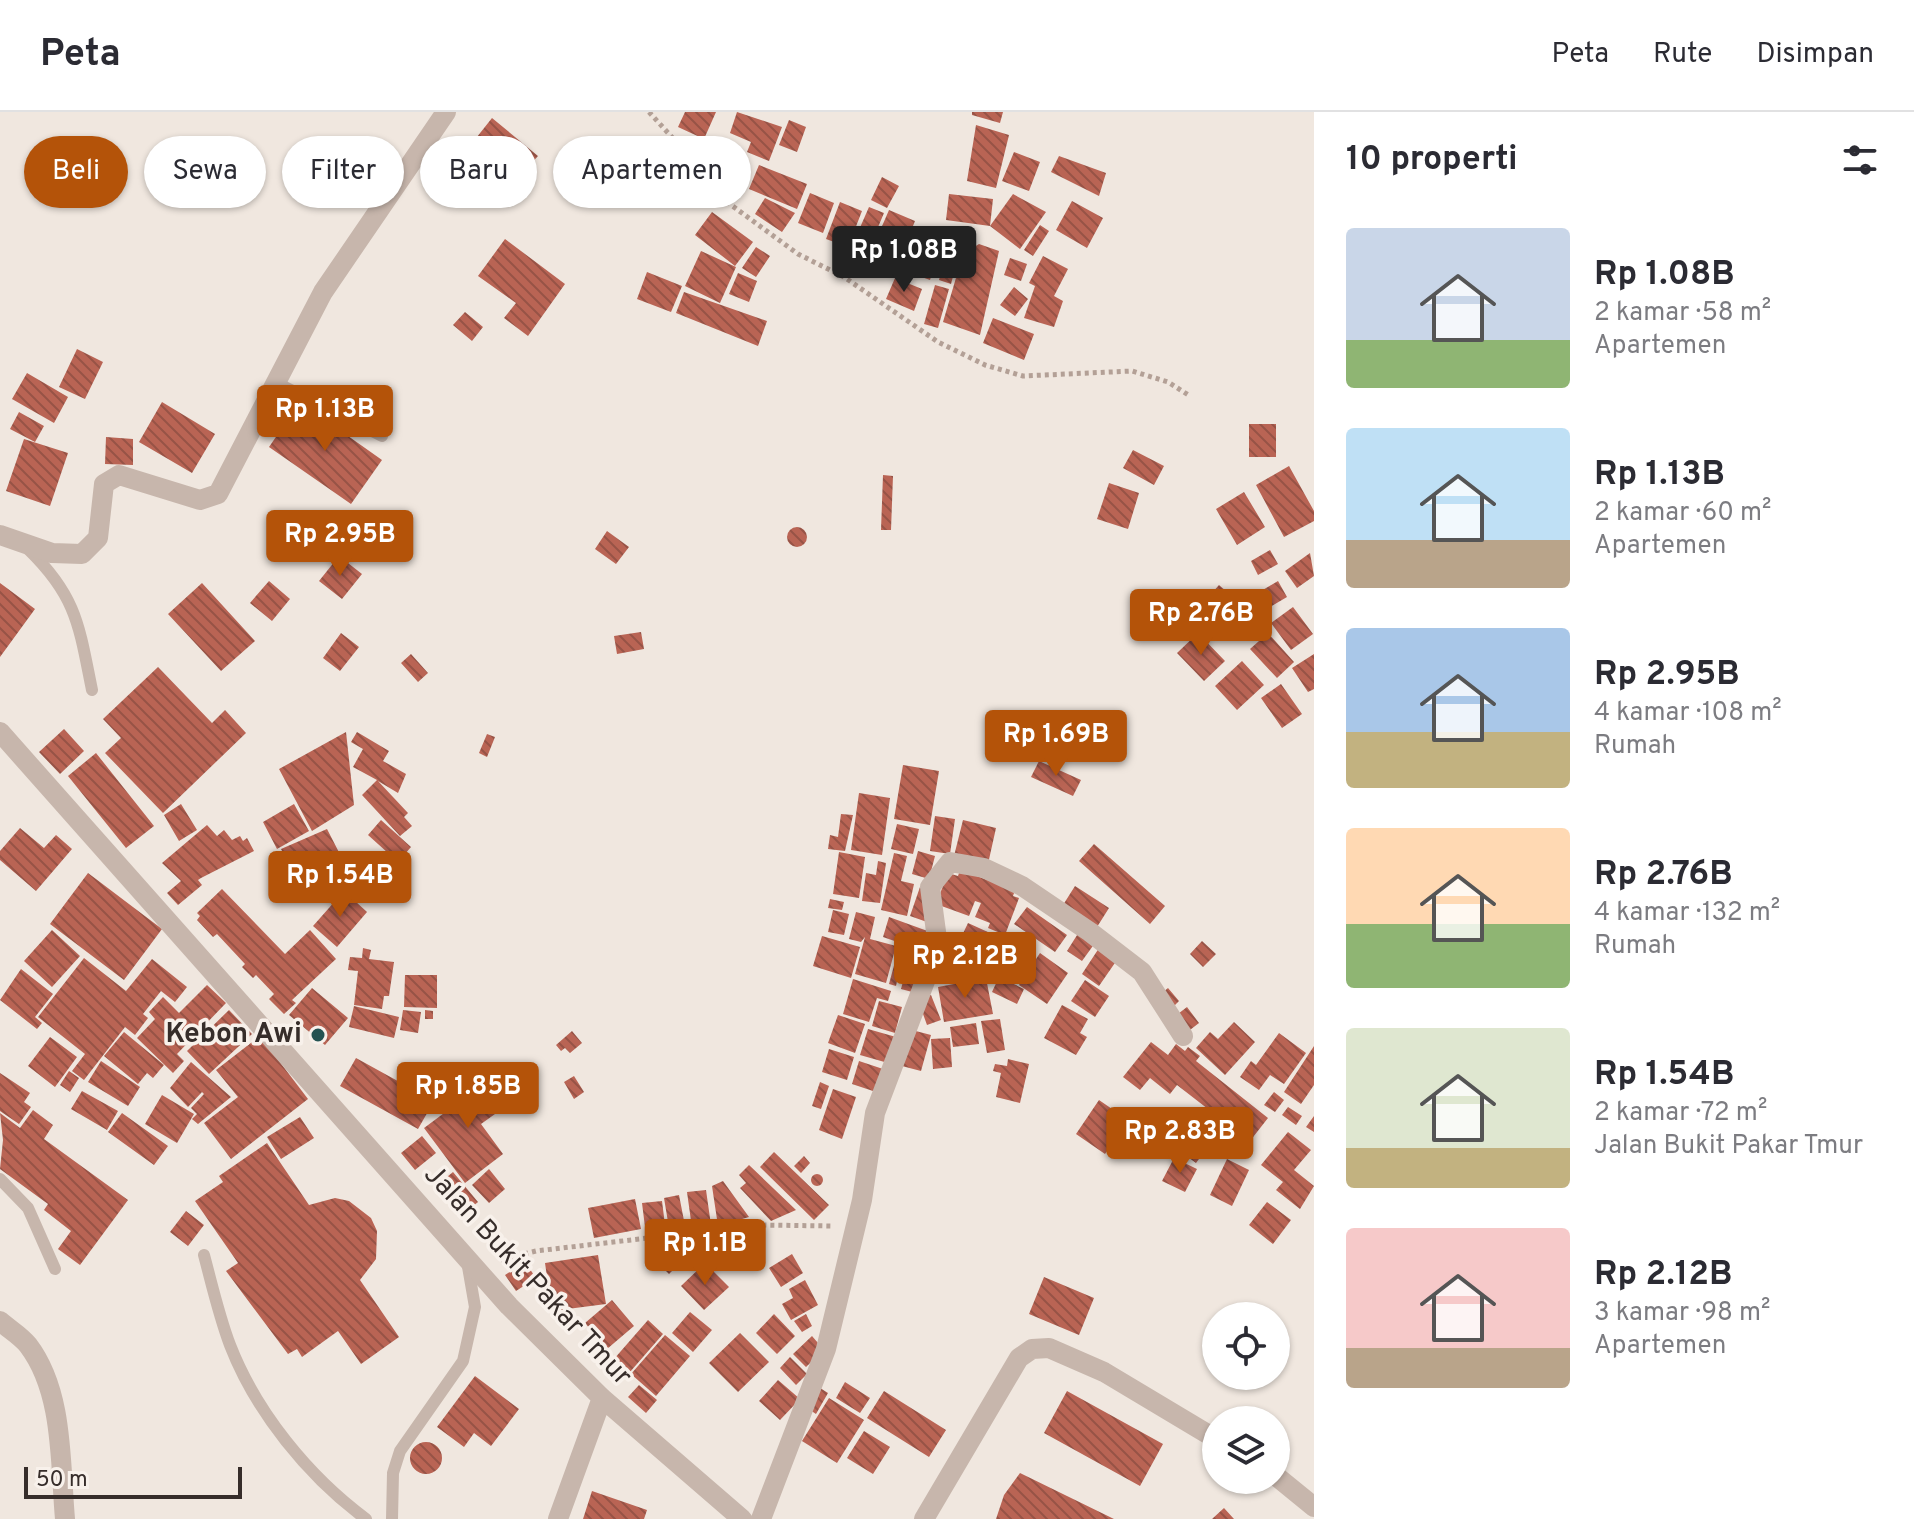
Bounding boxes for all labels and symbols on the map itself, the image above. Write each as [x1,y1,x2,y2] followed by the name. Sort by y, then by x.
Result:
[821,226,987,294] pin: Rp 1.08B
[242,385,408,453] pin: Rp 1.13B
[257,510,423,578] pin: Rp 2.95B
[1118,589,1284,657] pin: Rp 2.76B
[973,710,1139,778] pin: Rp 1.69B
[257,851,423,919] pin: Rp 1.54B
[882,932,1048,1000] pin: Rp 2.12B
[165,1017,302,1053] place label: Kebon Awi
[309,1026,327,1044] marker: Kebon Awi
[385,1062,551,1130] pin: Rp 1.85B
[1097,1107,1263,1175] pin: Rp 2.83B
[415,1158,639,1394] street label: Jalan Bukit Pakar Tmur
[631,1219,779,1287] pin: Rp 1.1B
[24,1463,242,1499] scale bar

